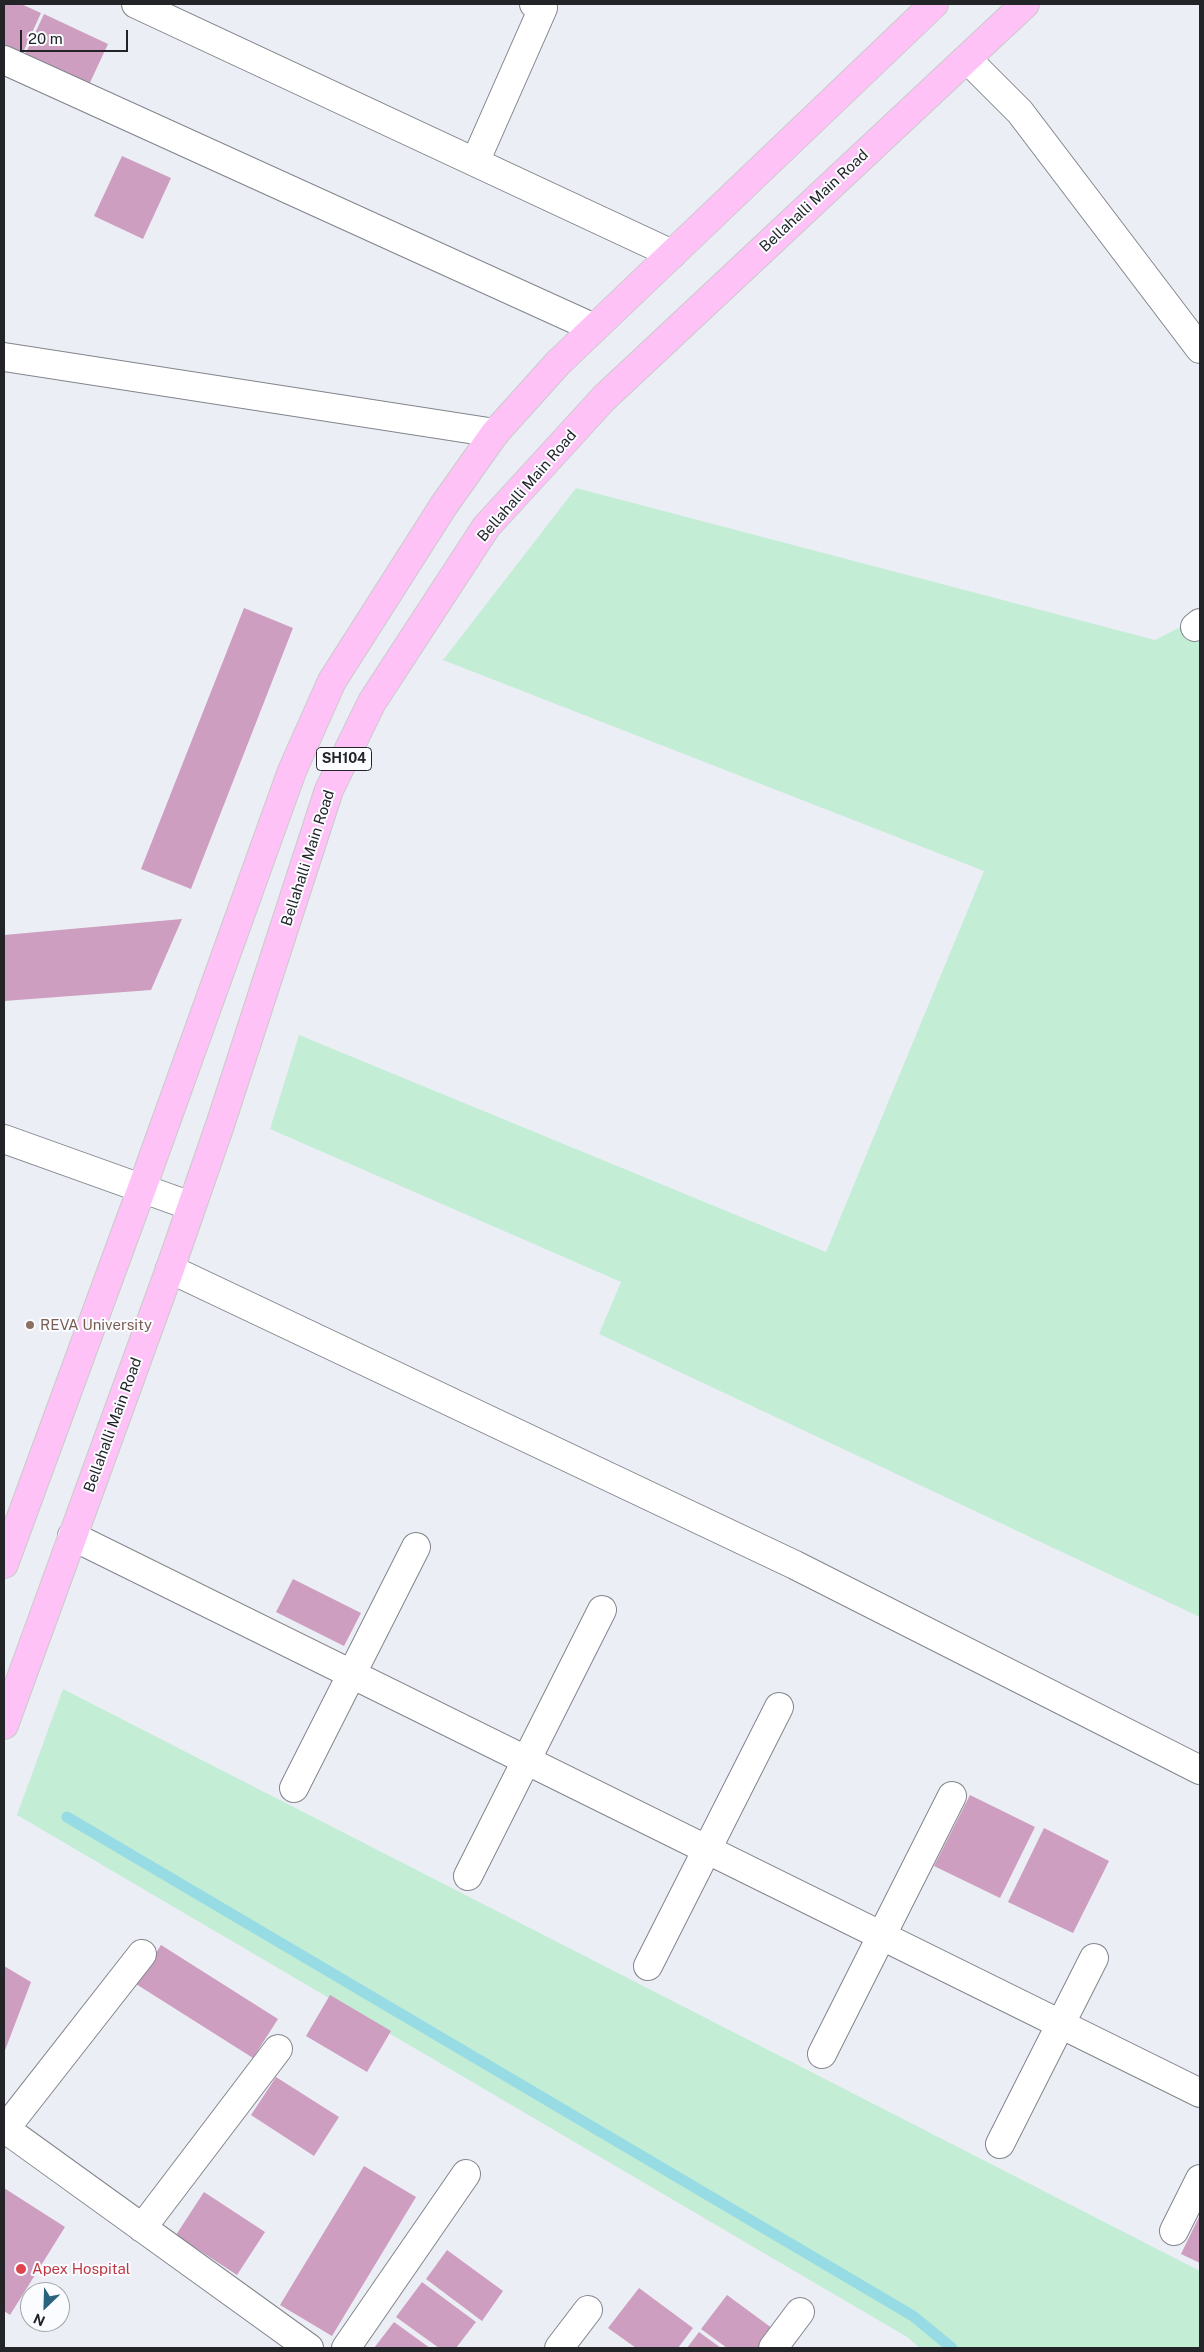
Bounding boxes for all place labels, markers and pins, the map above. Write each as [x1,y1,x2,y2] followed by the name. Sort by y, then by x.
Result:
[40,1316,152,1334] place label: REVA University
[24,1319,36,1331] marker: REVA University
[32,2260,130,2278] place label: Apex Hospital
[14,2262,28,2276] marker: Apex Hospital

